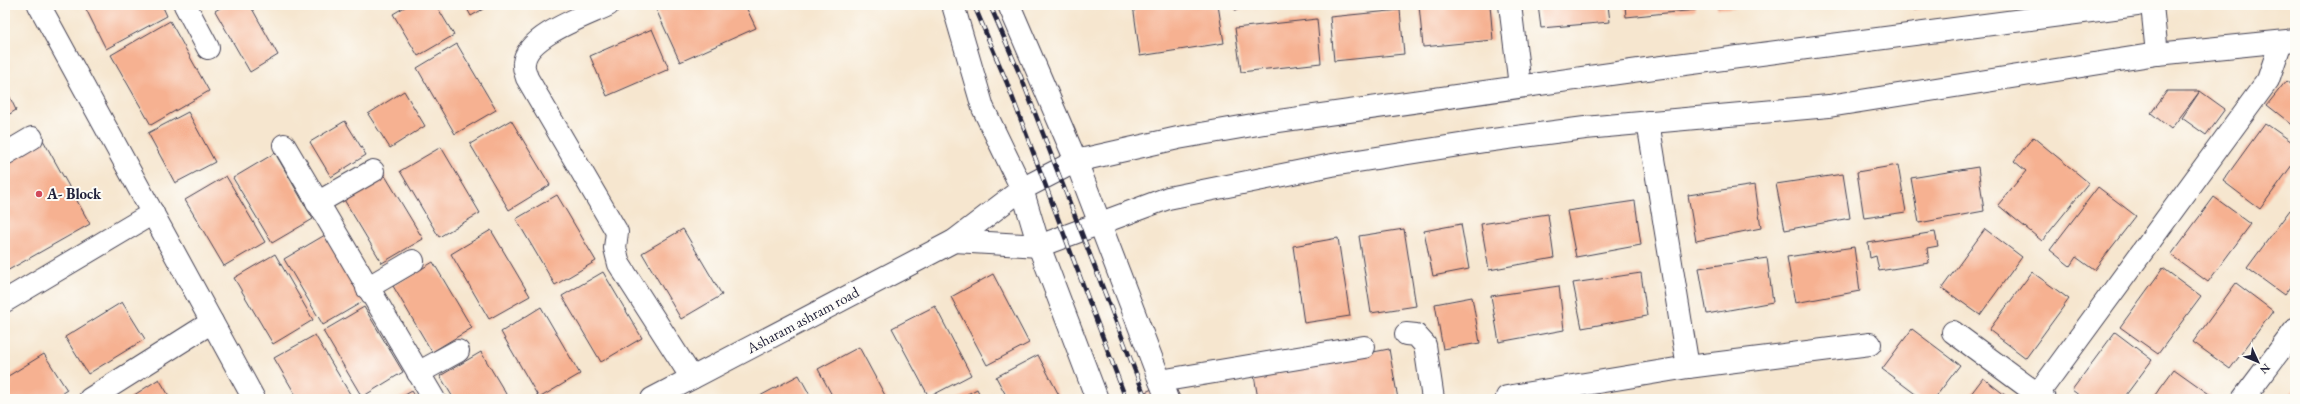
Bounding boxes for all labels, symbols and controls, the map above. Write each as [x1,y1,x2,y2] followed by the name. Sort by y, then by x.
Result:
[46,184,102,203] place label: A- Block
[34,189,44,199] marker: A- Block
[742,282,863,358] street label: Asharam ashram road
[2238,342,2278,382] north arrow
[2257,361,2273,377] text: N

